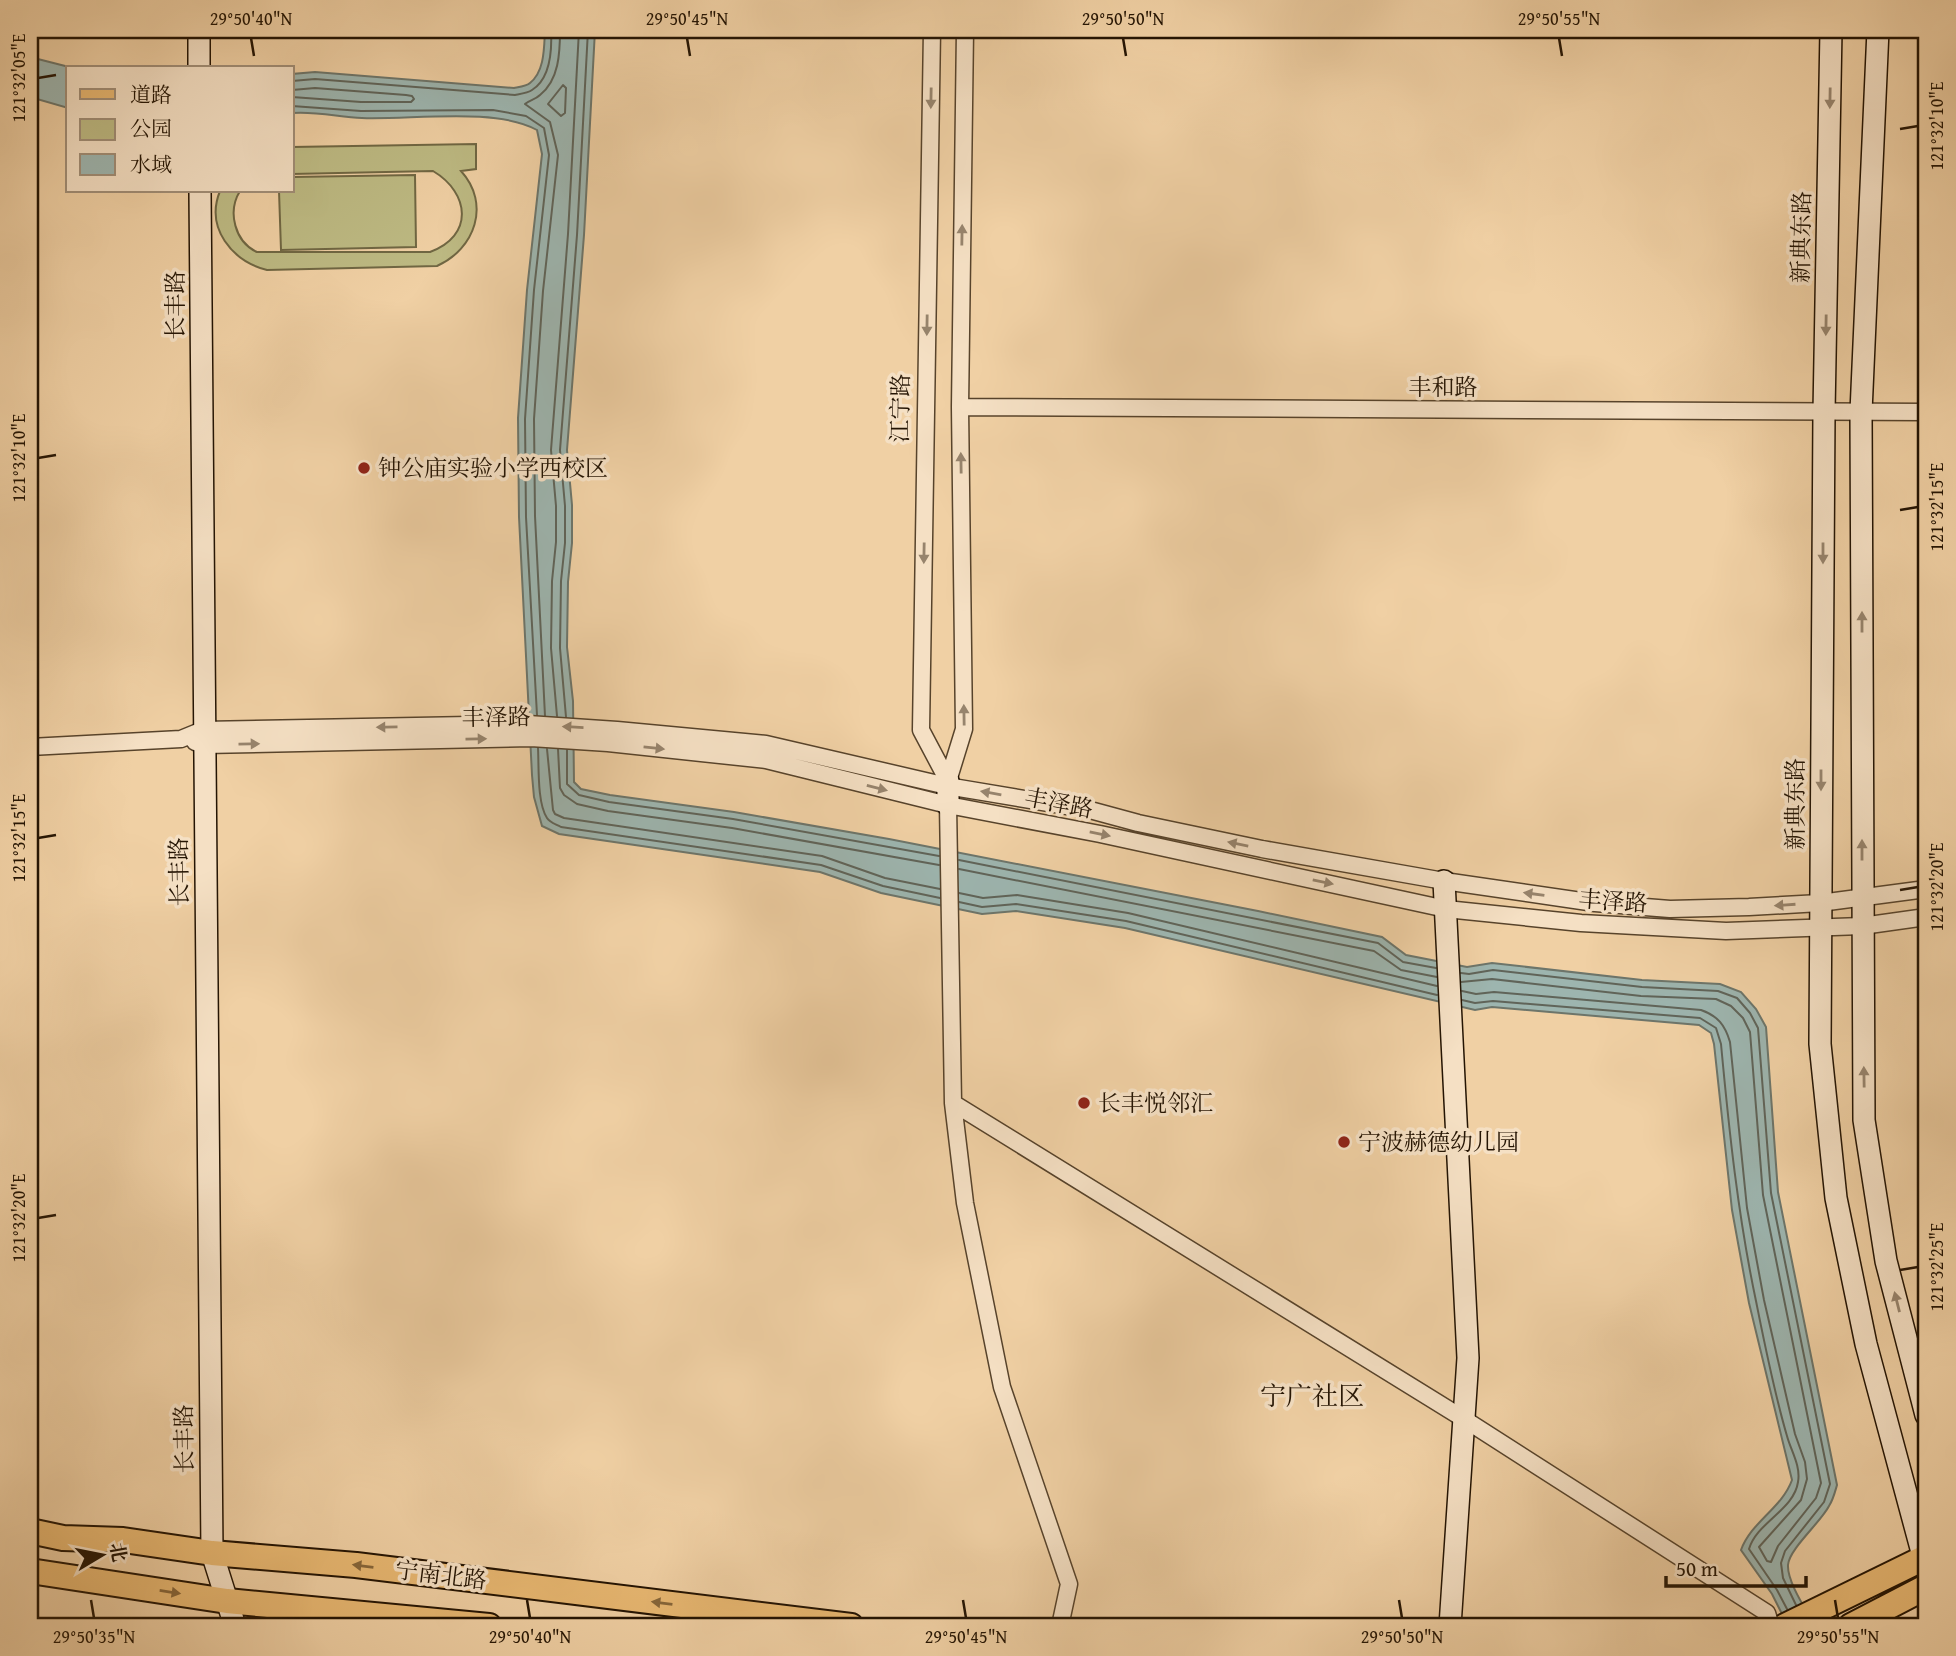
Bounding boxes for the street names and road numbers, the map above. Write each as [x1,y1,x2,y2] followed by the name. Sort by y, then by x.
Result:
[1783,191,1818,283] street label: 新典东路
[158,271,191,340] street label: 长丰路
[1409,370,1478,403] street label: 丰和路
[882,373,917,443] street label: 江宁路
[461,699,531,734] street label: 丰泽路
[1778,758,1811,850] street label: 新典东路
[1022,780,1096,825] street label: 丰泽路
[161,837,196,907] street label: 长丰路
[1577,882,1649,919] street label: 丰泽路
[166,1404,201,1474] street label: 长丰路
[393,1553,489,1596] street label: 宁南北路

